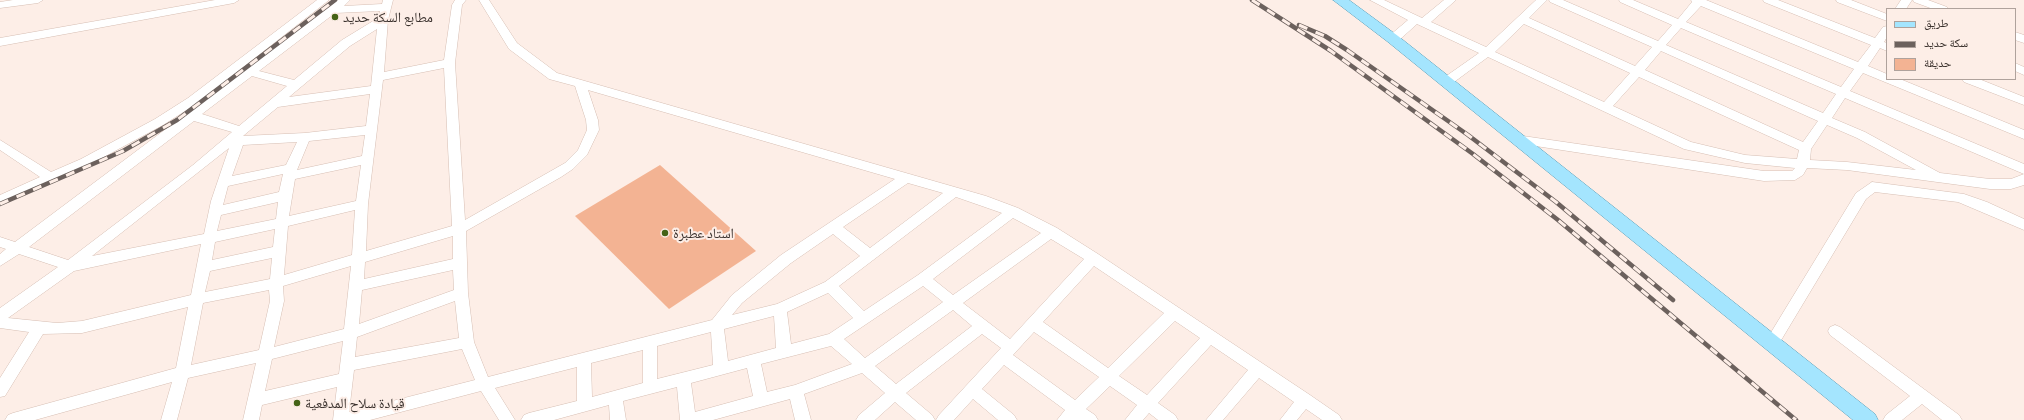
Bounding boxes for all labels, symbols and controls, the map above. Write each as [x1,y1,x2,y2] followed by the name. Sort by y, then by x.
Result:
[1886,8,2016,80] legend
[343,9,433,25] place label: مطابع السكة حديد
[330,12,340,22] marker: مطابع السكة حديد
[1924,15,1949,29] text: طريق
[1924,35,1968,49] text: سكة حديد
[1924,55,1952,69] text: حديقة
[673,225,734,241] place label: استاد عطبرة
[660,228,670,238] marker: استاد عطبرة
[305,395,405,411] place label: قيادة سلاح المدفعية
[292,398,302,408] marker: قيادة سلاح المدفعية

